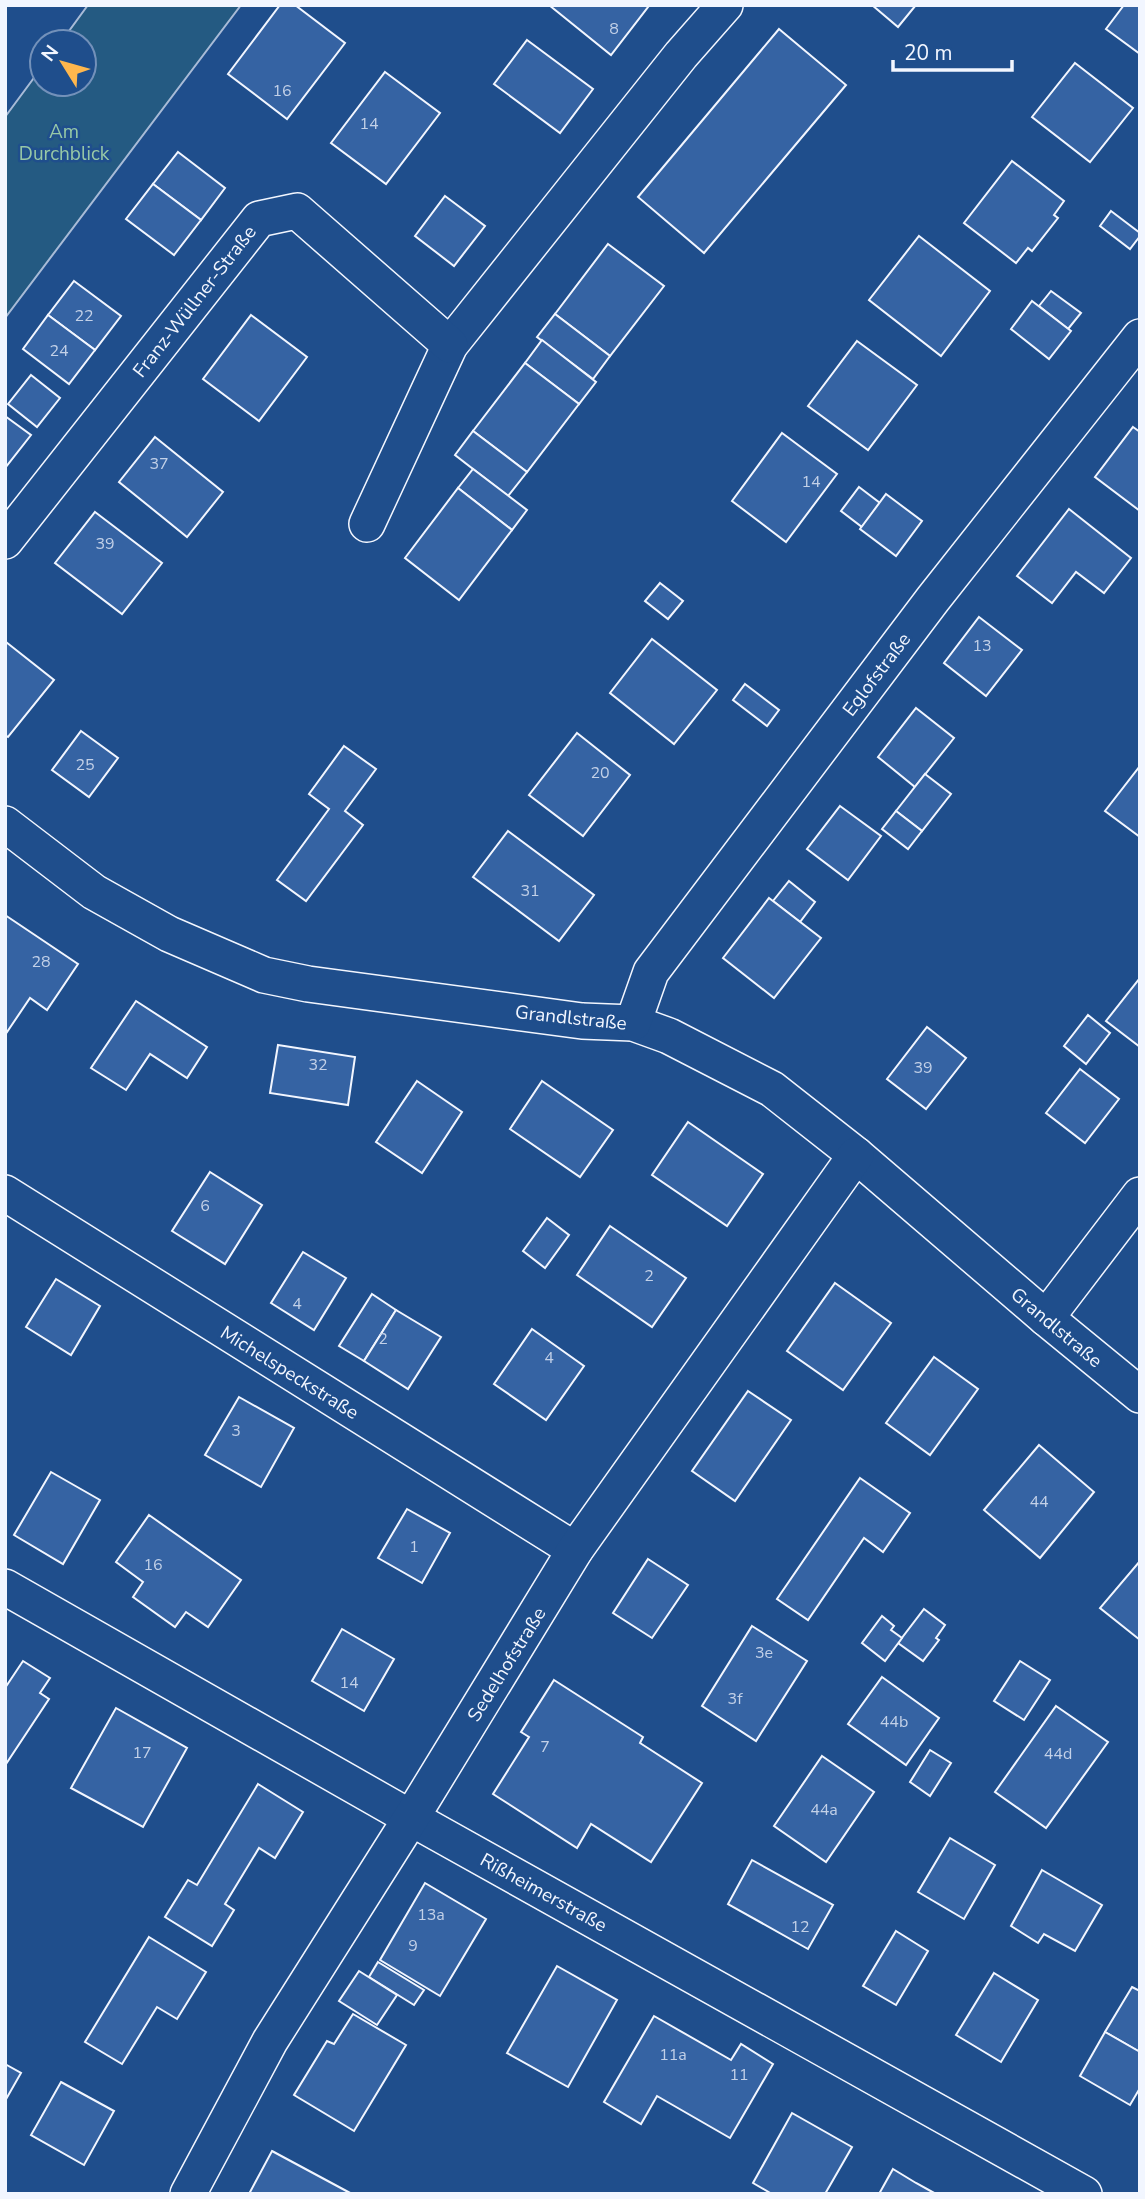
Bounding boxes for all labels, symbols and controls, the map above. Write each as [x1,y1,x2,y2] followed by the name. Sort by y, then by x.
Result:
[609,18,619,40] house number: 8
[28,28,98,98] north arrow
[893,28,1012,72] scale bar
[904,39,953,67] text: 20 m
[36,40,65,67] text: N
[272,80,292,102] house number: 16
[359,113,379,135] house number: 14
[19,119,110,167] park label: Am Durchblick
[127,220,263,383] street label: Franz-Wüllner-Straße
[74,305,94,327] house number: 22
[49,340,69,362] house number: 24
[149,453,169,475] house number: 37
[801,471,821,493] house number: 14
[95,533,115,555] house number: 39
[837,627,917,722] street label: Eglofstraße
[972,635,992,657] house number: 13
[75,754,95,776] house number: 25
[590,762,610,784] house number: 20
[520,880,540,902] house number: 31
[31,951,51,973] house number: 28
[514,999,628,1037] street label: Grandlstraße
[308,1054,328,1076] house number: 32
[913,1057,933,1079] house number: 39
[200,1195,210,1217] house number: 6
[644,1265,654,1287] house number: 2
[1005,1282,1108,1374] street label: Grandlstraße
[292,1293,302,1315] house number: 4
[215,1320,364,1426] street label: Michelspeckstraße
[378,1328,388,1350] house number: 2
[544,1347,554,1369] house number: 4
[231,1420,241,1442] house number: 3
[1029,1491,1049,1513] house number: 44
[409,1536,419,1558] house number: 1
[143,1554,163,1576] house number: 16
[461,1602,552,1727] street label: Sedelhofstraße
[755,1642,773,1664] house number: 3e
[339,1672,359,1694] house number: 14
[728,1688,743,1710] house number: 3f
[880,1711,908,1733] house number: 44b
[540,1736,550,1758] house number: 7
[132,1742,152,1764] house number: 17
[1044,1743,1072,1765] house number: 44d
[810,1799,838,1821] house number: 44a
[475,1847,612,1939] street label: Rißheimerstraße
[417,1904,445,1926] house number: 13a
[790,1916,810,1938] house number: 12
[408,1935,418,1957] house number: 9
[659,2044,687,2066] house number: 11a
[729,2064,749,2086] house number: 11

